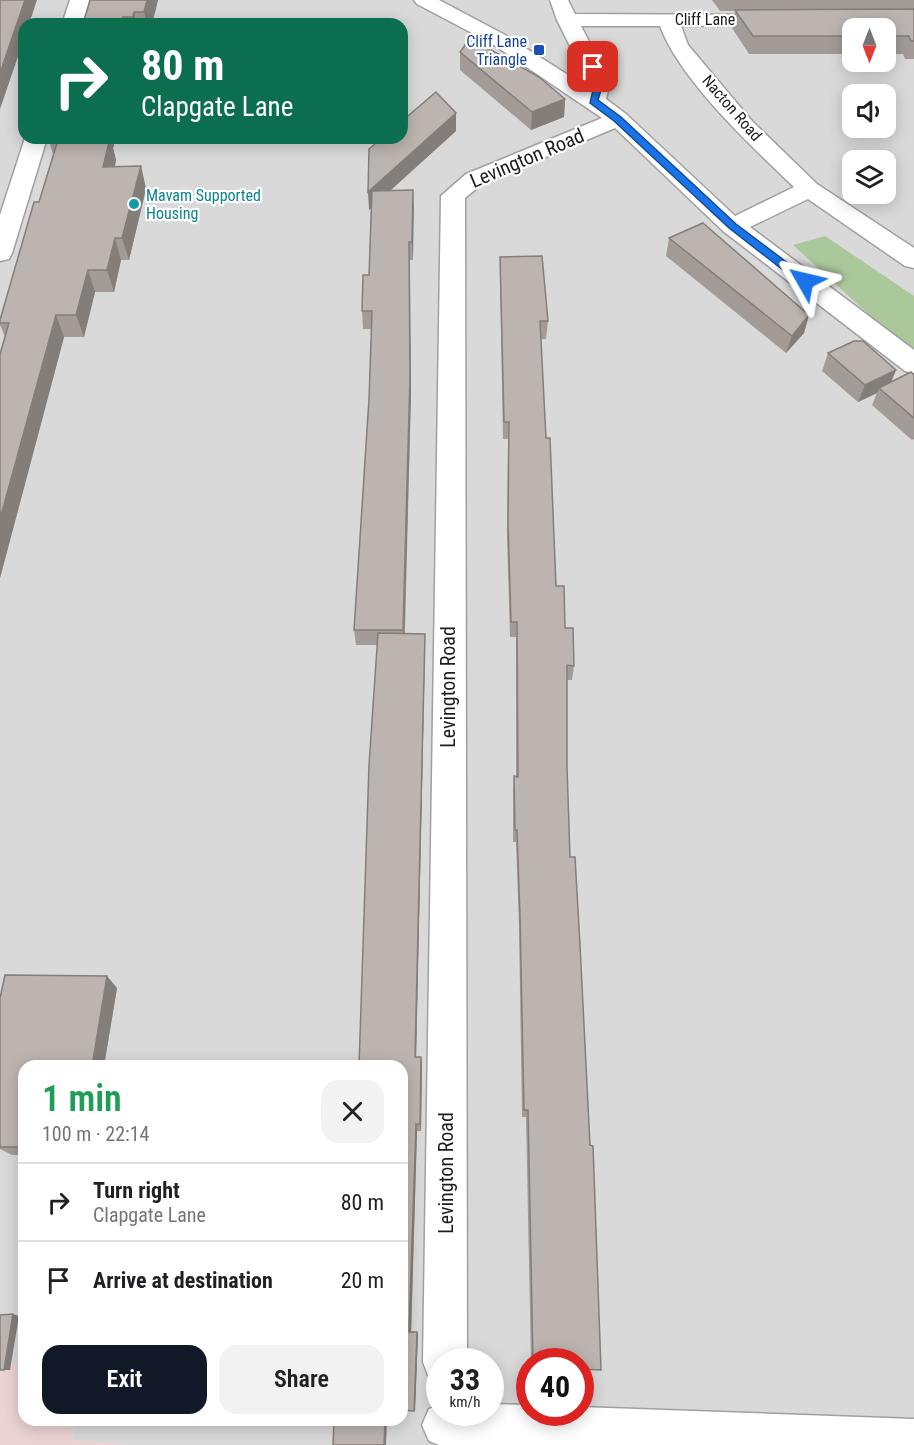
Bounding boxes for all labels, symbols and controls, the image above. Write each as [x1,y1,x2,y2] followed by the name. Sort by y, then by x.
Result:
[675,10,735,29] street label: Cliff Lane
[842,18,896,72] north arrow
[842,18,896,204] map controls
[466,32,527,69] place label: Cliff Lane Triangle
[141,41,224,90] text: 80 m
[567,41,618,92] pin
[42,42,120,120] icon: right
[532,43,546,57] marker: Cliff Lane Triangle
[576,50,609,83] icon: arrive
[698,71,766,145] street label: Nacton Road
[842,84,896,138] button: sound
[141,91,293,123] text: Clapgate Lane
[466,123,588,193] street label: Levington Road
[842,150,896,204] button: layers
[146,186,261,223] place label: Mavam Supported Housing
[127,197,141,211] marker: Mavam Supported Housing
[773,249,837,313] position arrow
[436,626,460,748] street label: Levington Road
[42,1078,122,1120] text: 1 min
[321,1080,384,1143] button: close
[434,1112,458,1234] street label: Levington Road
[42,1122,149,1146] text: 100 m · 22:14
[93,1178,180,1203] text: Turn right
[42,1186,75,1219] icon: right
[341,1190,384,1215] text: 80 m
[93,1203,206,1227] text: Clapgate Lane
[42,1264,75,1297] icon: arrive
[93,1268,273,1293] text: Arrive at destination
[341,1268,384,1293] text: 20 m
[42,1345,207,1414] button: Exit
[219,1345,384,1414] button: Share
[516,1348,594,1426] speed limit sign: 40
[450,1362,480,1397] text: 33
[450,1393,480,1411] text: km/h

